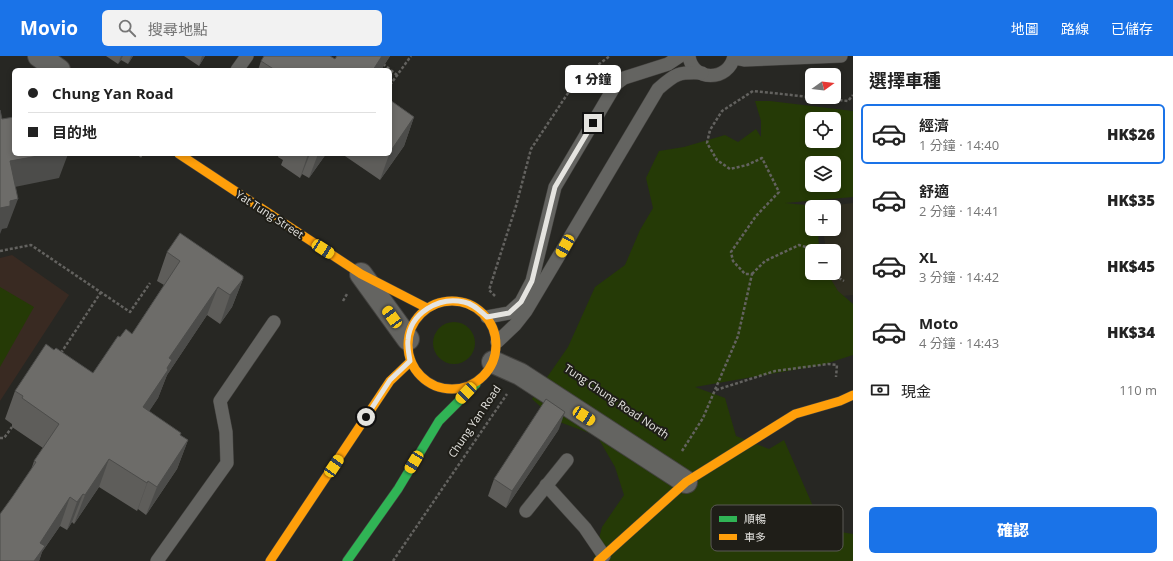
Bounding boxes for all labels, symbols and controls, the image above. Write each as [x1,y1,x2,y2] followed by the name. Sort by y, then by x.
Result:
[102,10,382,46] search box
[20,15,78,41] text: Movio
[116,17,138,39] icon: search
[148,19,208,39] text: 搜尋地點
[1011,19,1039,38] text: 地圖
[1061,19,1089,38] text: 路線
[1111,19,1153,38] text: 已儲存
[565,65,621,93] callout: 1 分鐘
[805,68,841,104] north arrow
[805,68,841,280] map controls
[869,68,941,92] text: 選擇車種
[575,70,612,88] text: 1 分鐘
[52,83,173,103] text: Chung Yan Road
[805,112,841,148] button: locate
[584,114,602,132] route end
[919,115,949,135] text: 經濟
[871,116,907,152] icon: car
[52,122,97,142] text: 目的地
[1107,124,1155,144] text: HK$26
[919,136,999,154] text: 1 分鐘 · 14:40
[805,156,841,192] button: layers
[919,181,949,201] text: 舒適
[871,182,907,218] icon: car
[233,186,307,242] street label: Yat Tung Street
[1107,190,1155,210] text: HK$35
[805,200,841,236] button: +
[919,202,999,220] text: 2 分鐘 · 14:41
[554,233,576,259] car
[310,237,336,261] car
[805,244,841,280] button: −
[919,247,937,267] text: XL
[871,248,907,284] icon: car
[1107,256,1155,276] text: HK$45
[919,268,999,286] text: 3 分鐘 · 14:42
[380,304,404,330] car
[919,313,958,333] text: Moto
[871,314,907,350] icon: car
[1107,322,1155,342] text: HK$34
[919,334,999,352] text: 4 分鐘 · 14:43
[562,360,672,442] street label: Tung Chung Road North
[869,379,891,401] icon: cash
[453,380,479,406] car
[901,381,931,401] text: 現金
[1119,381,1157,399] text: 110 m
[444,382,504,460] street label: Chung Yan Road
[571,404,597,428] car
[357,408,375,426] route start
[403,449,425,475] car
[322,453,346,479] car
[711,505,843,551] legend
[869,507,1157,553] button: 確認
[744,511,766,526] text: 順暢
[744,529,766,544] text: 車多

